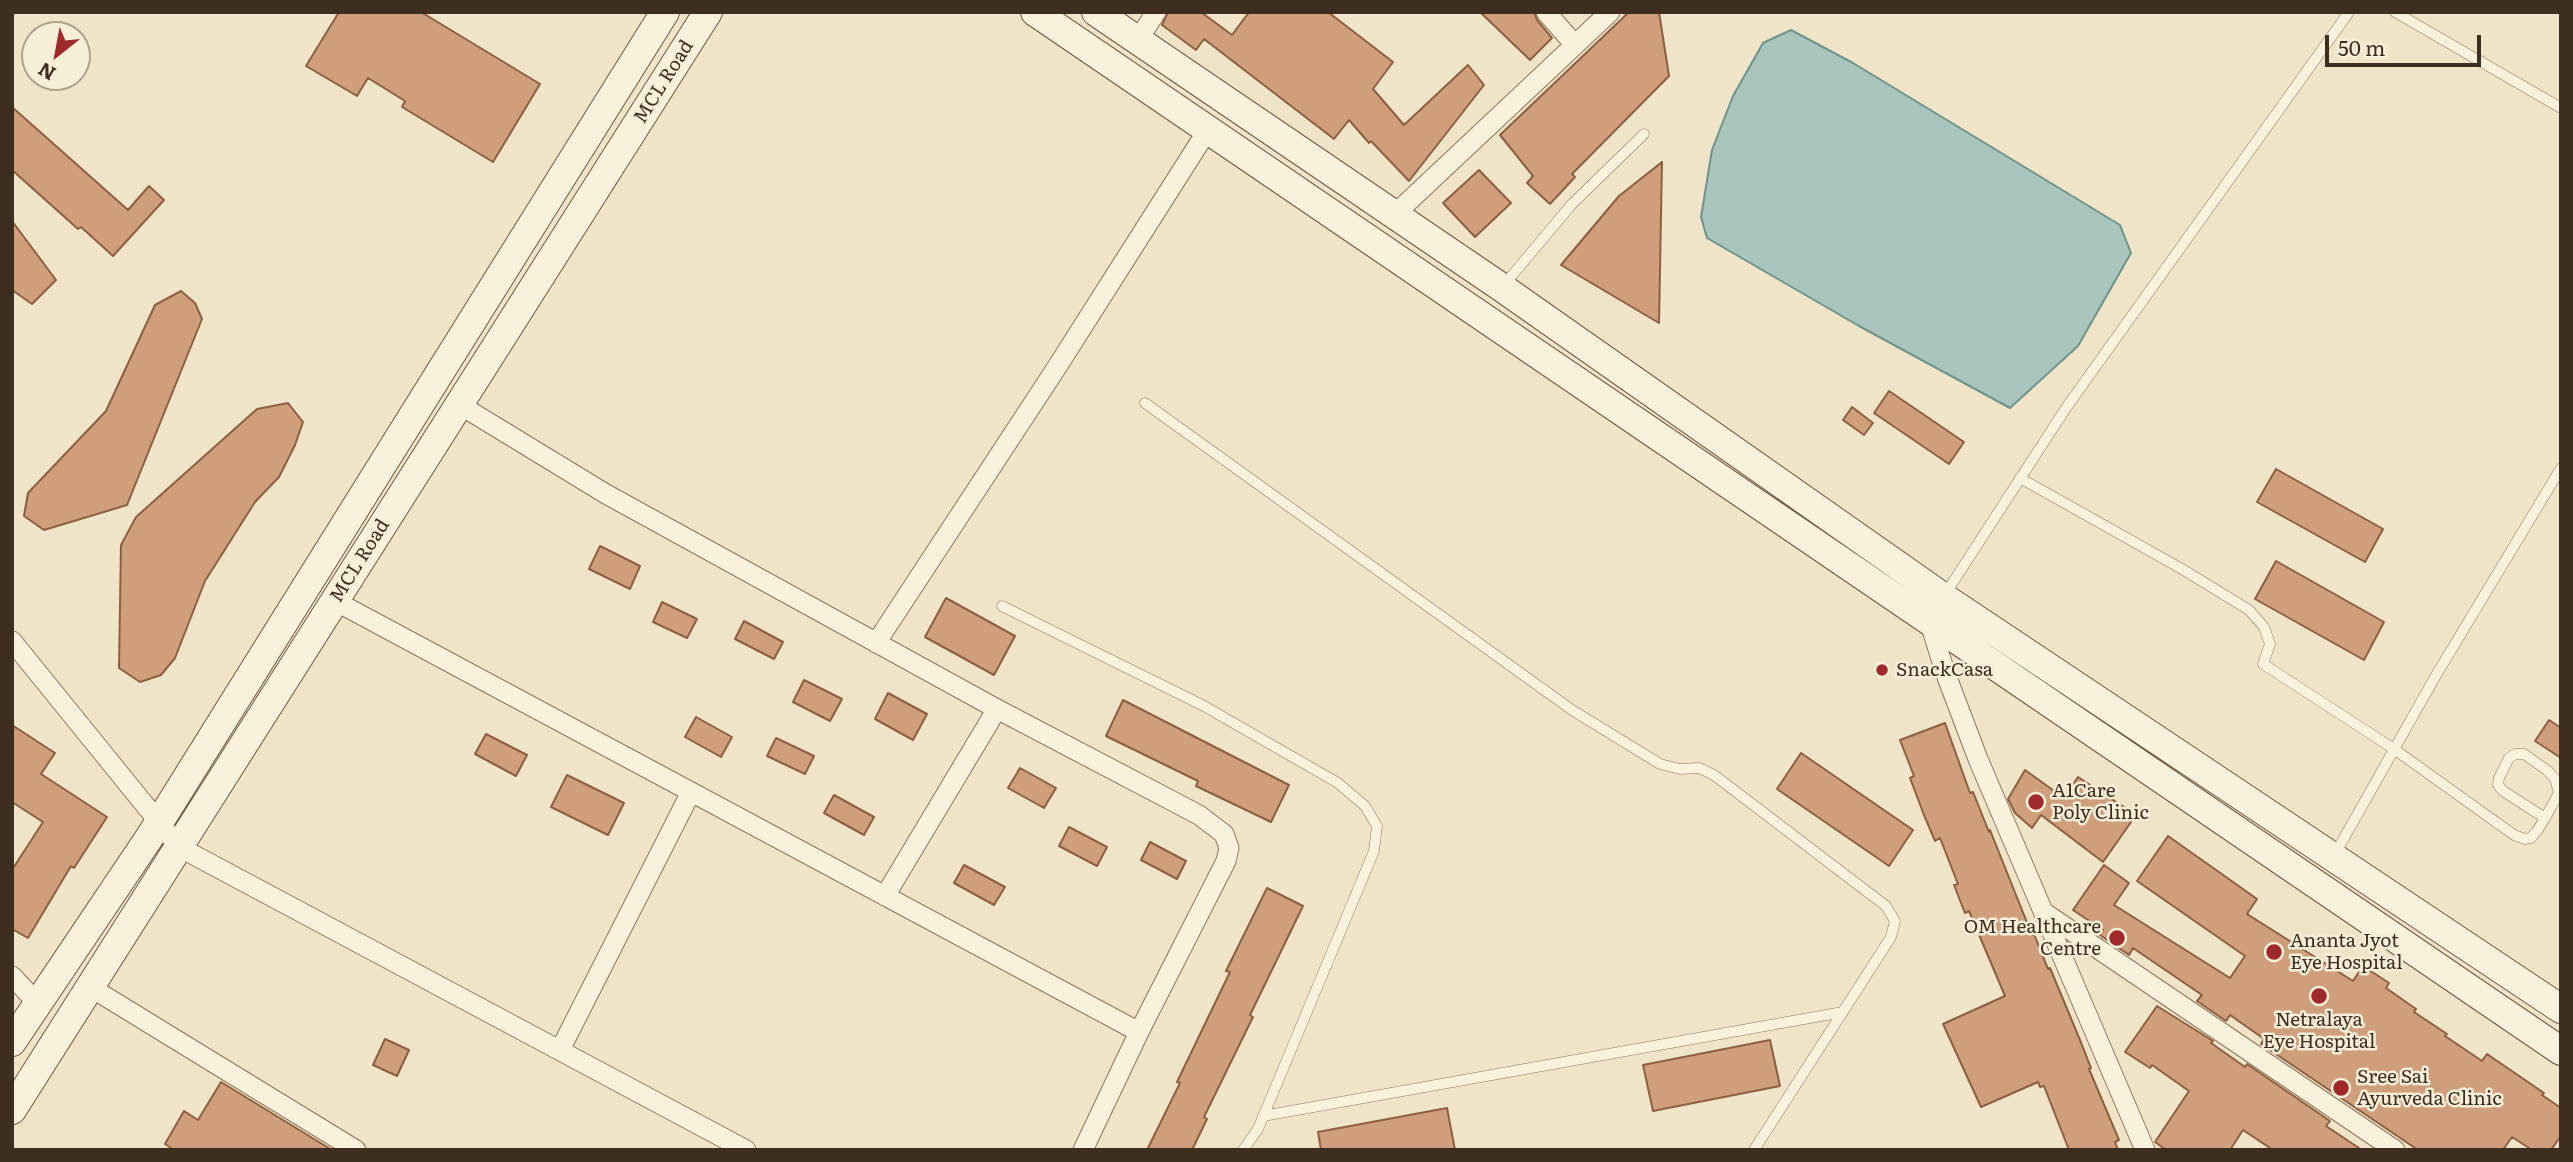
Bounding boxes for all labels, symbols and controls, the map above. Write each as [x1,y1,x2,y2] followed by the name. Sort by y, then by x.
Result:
[21,21,91,91] north arrow
[2328,21,2484,65] scale bar
[2338,31,2385,62] text: 50 m
[629,36,699,128] street label: MCL Road
[32,56,60,88] text: N
[325,515,395,607] street label: MCL Road
[1896,659,1993,681] place label: SnackCasa
[1874,662,1890,678] marker: SnackCasa
[2052,780,2149,824] place label: A1Care Poly Clinic
[2026,792,2046,812] marker: A1Care Poly Clinic
[1964,916,2101,960] place label: OM Healthcare Centre
[2107,928,2127,948] marker: OM Healthcare Centre
[2290,930,2403,974] place label: Ananta Jyot Eye Hospital
[2264,942,2284,962] marker: Ananta Jyot Eye Hospital
[2309,986,2329,1006] marker: Netralaya Eye Hospital
[2263,1009,2375,1053] place label: Netralaya Eye Hospital
[2357,1066,2502,1110] place label: Sree Sai Ayurveda Clinic
[2331,1078,2351,1098] marker: Sree Sai Ayurveda Clinic

